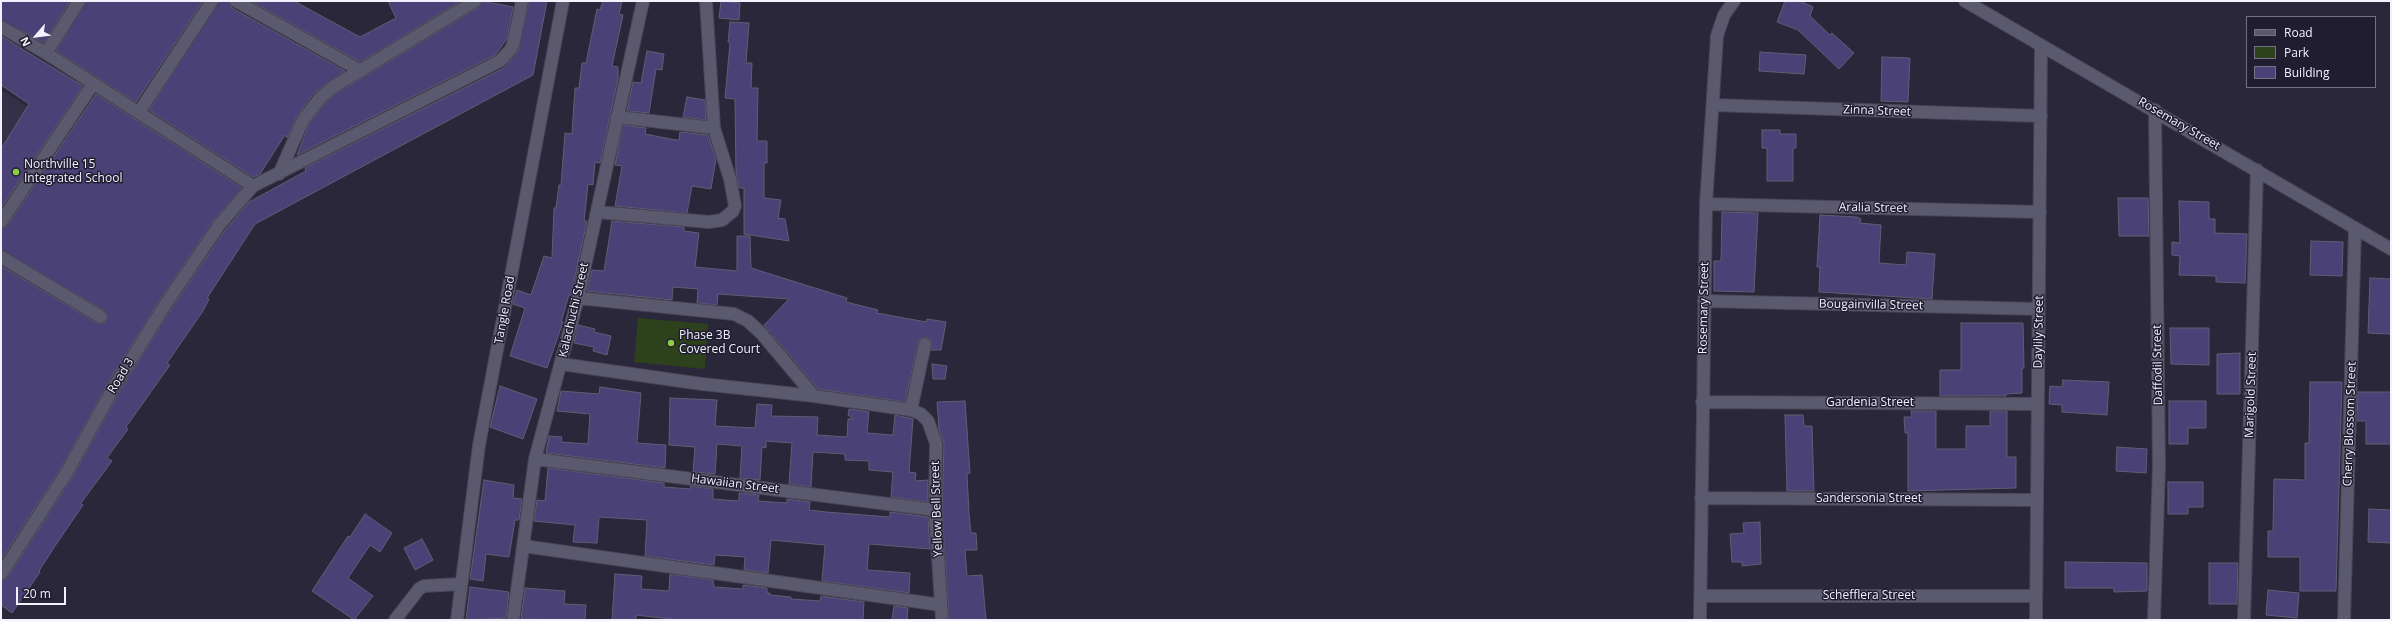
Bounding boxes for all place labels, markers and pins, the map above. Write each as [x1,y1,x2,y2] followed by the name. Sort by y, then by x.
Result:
[24,158,122,186] place label: Northville 15 Integrated School
[11,167,21,177] marker: Northville 15 Integrated School
[679,329,760,357] place label: Phase 3B Covered Court
[666,338,676,348] marker: Phase 3B Covered Court

